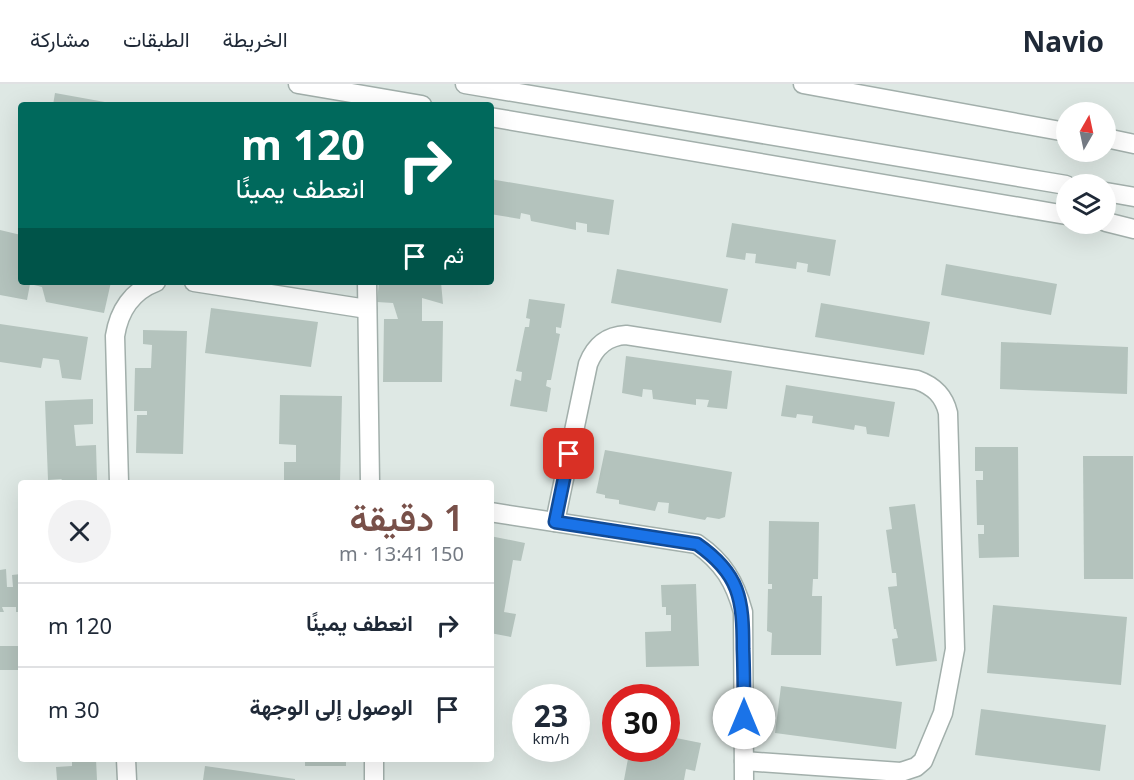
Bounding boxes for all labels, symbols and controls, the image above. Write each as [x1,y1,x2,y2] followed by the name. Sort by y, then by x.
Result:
[1023,22,1104,60] text: Navio
[30,25,90,53] text: مشاركة
[123,25,190,53] text: الطبقات
[223,25,288,53] text: الخريطة
[1056,102,1116,162] north arrow
[1056,102,1116,234] map controls
[241,115,365,172] text: 120 m
[386,126,464,204] icon: right
[235,169,365,206] text: انعطف يمينًا
[1056,174,1116,234] button: layers
[443,239,464,269] text: ثم
[398,240,431,273] icon: arrive
[543,428,594,479] pin
[552,437,585,470] icon: arrive
[350,493,464,542] text: 1 دقيقة
[48,500,111,563] button: close
[339,540,464,567] text: 150 m · 13:41
[306,607,413,637] text: انعطف يمينًا
[431,609,464,642] icon: right
[48,610,112,640] text: 120 m
[602,684,680,762] speed limit sign: 30
[712,686,776,750] position arrow
[249,691,413,721] text: الوصول إلى الوجهة
[431,693,464,726] icon: arrive
[48,694,99,724] text: 30 m
[534,695,568,736] text: 23
[533,728,569,748] text: km/h

